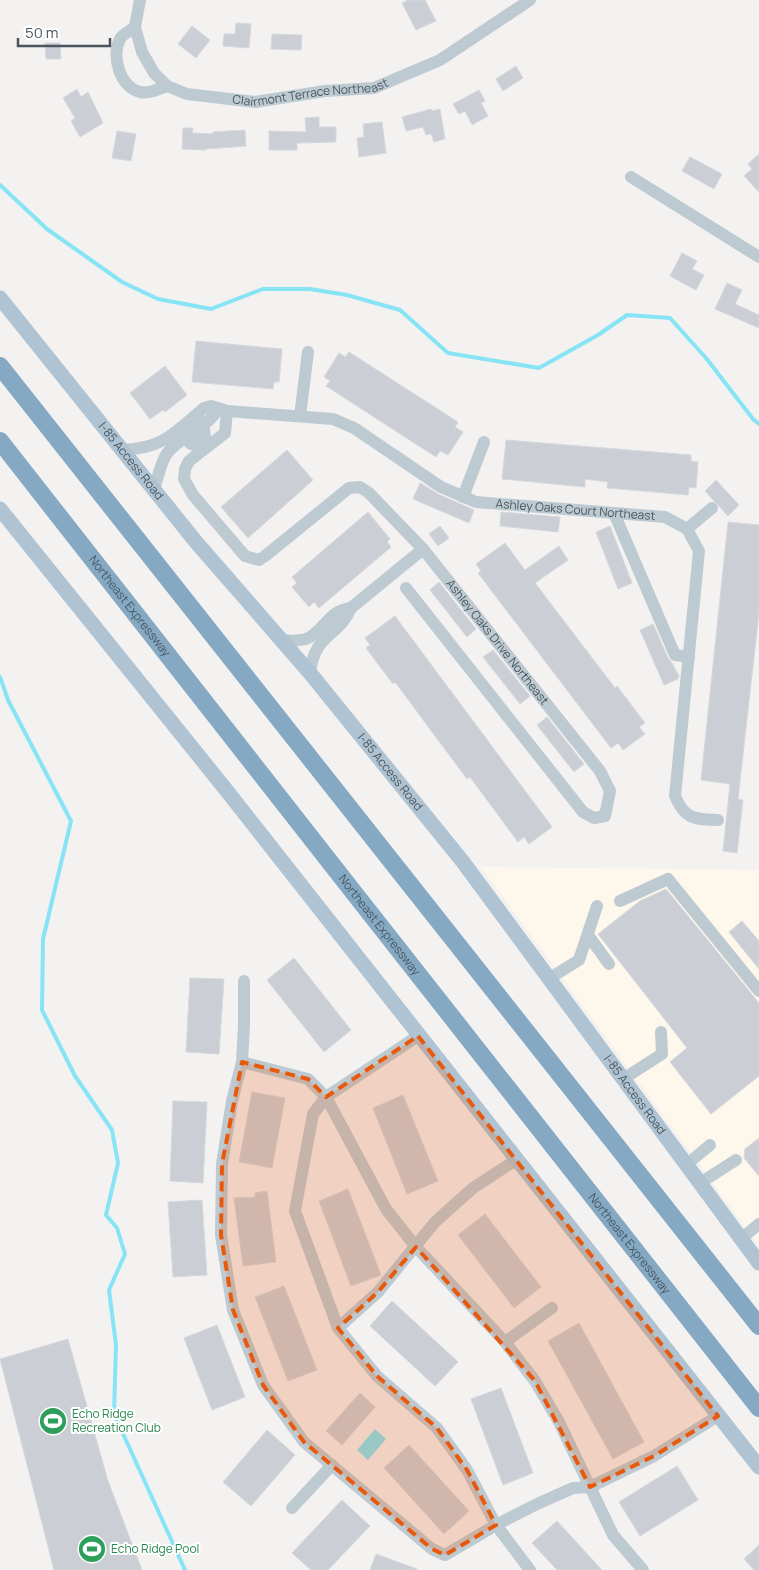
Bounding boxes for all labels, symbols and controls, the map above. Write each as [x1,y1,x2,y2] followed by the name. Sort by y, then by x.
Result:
[18,15,110,47] scale bar
[25,22,59,43] text: 50 m
[232,74,391,110] street label: Clairmont Terrace Northeast
[95,418,168,503] street label: I-85 Access Road
[495,495,656,524] street label: Ashley Oaks Court Northeast
[85,552,175,660] street label: Northeast Expressway
[442,575,553,708] street label: Ashley Oaks Drive Northeast
[354,729,427,814] street label: I-85 Access Road
[335,871,425,979] street label: Northeast Expressway
[600,1051,670,1138] street label: I-85 Access Road
[585,1189,675,1298] street label: Northeast Expressway
[72,1405,161,1436] place label: Echo Ridge Recreation Club
[38,1406,68,1436] sports icon: Echo Ridge Recreation Club
[77,1534,107,1564] sports icon: Echo Ridge Pool
[111,1540,199,1557] place label: Echo Ridge Pool

